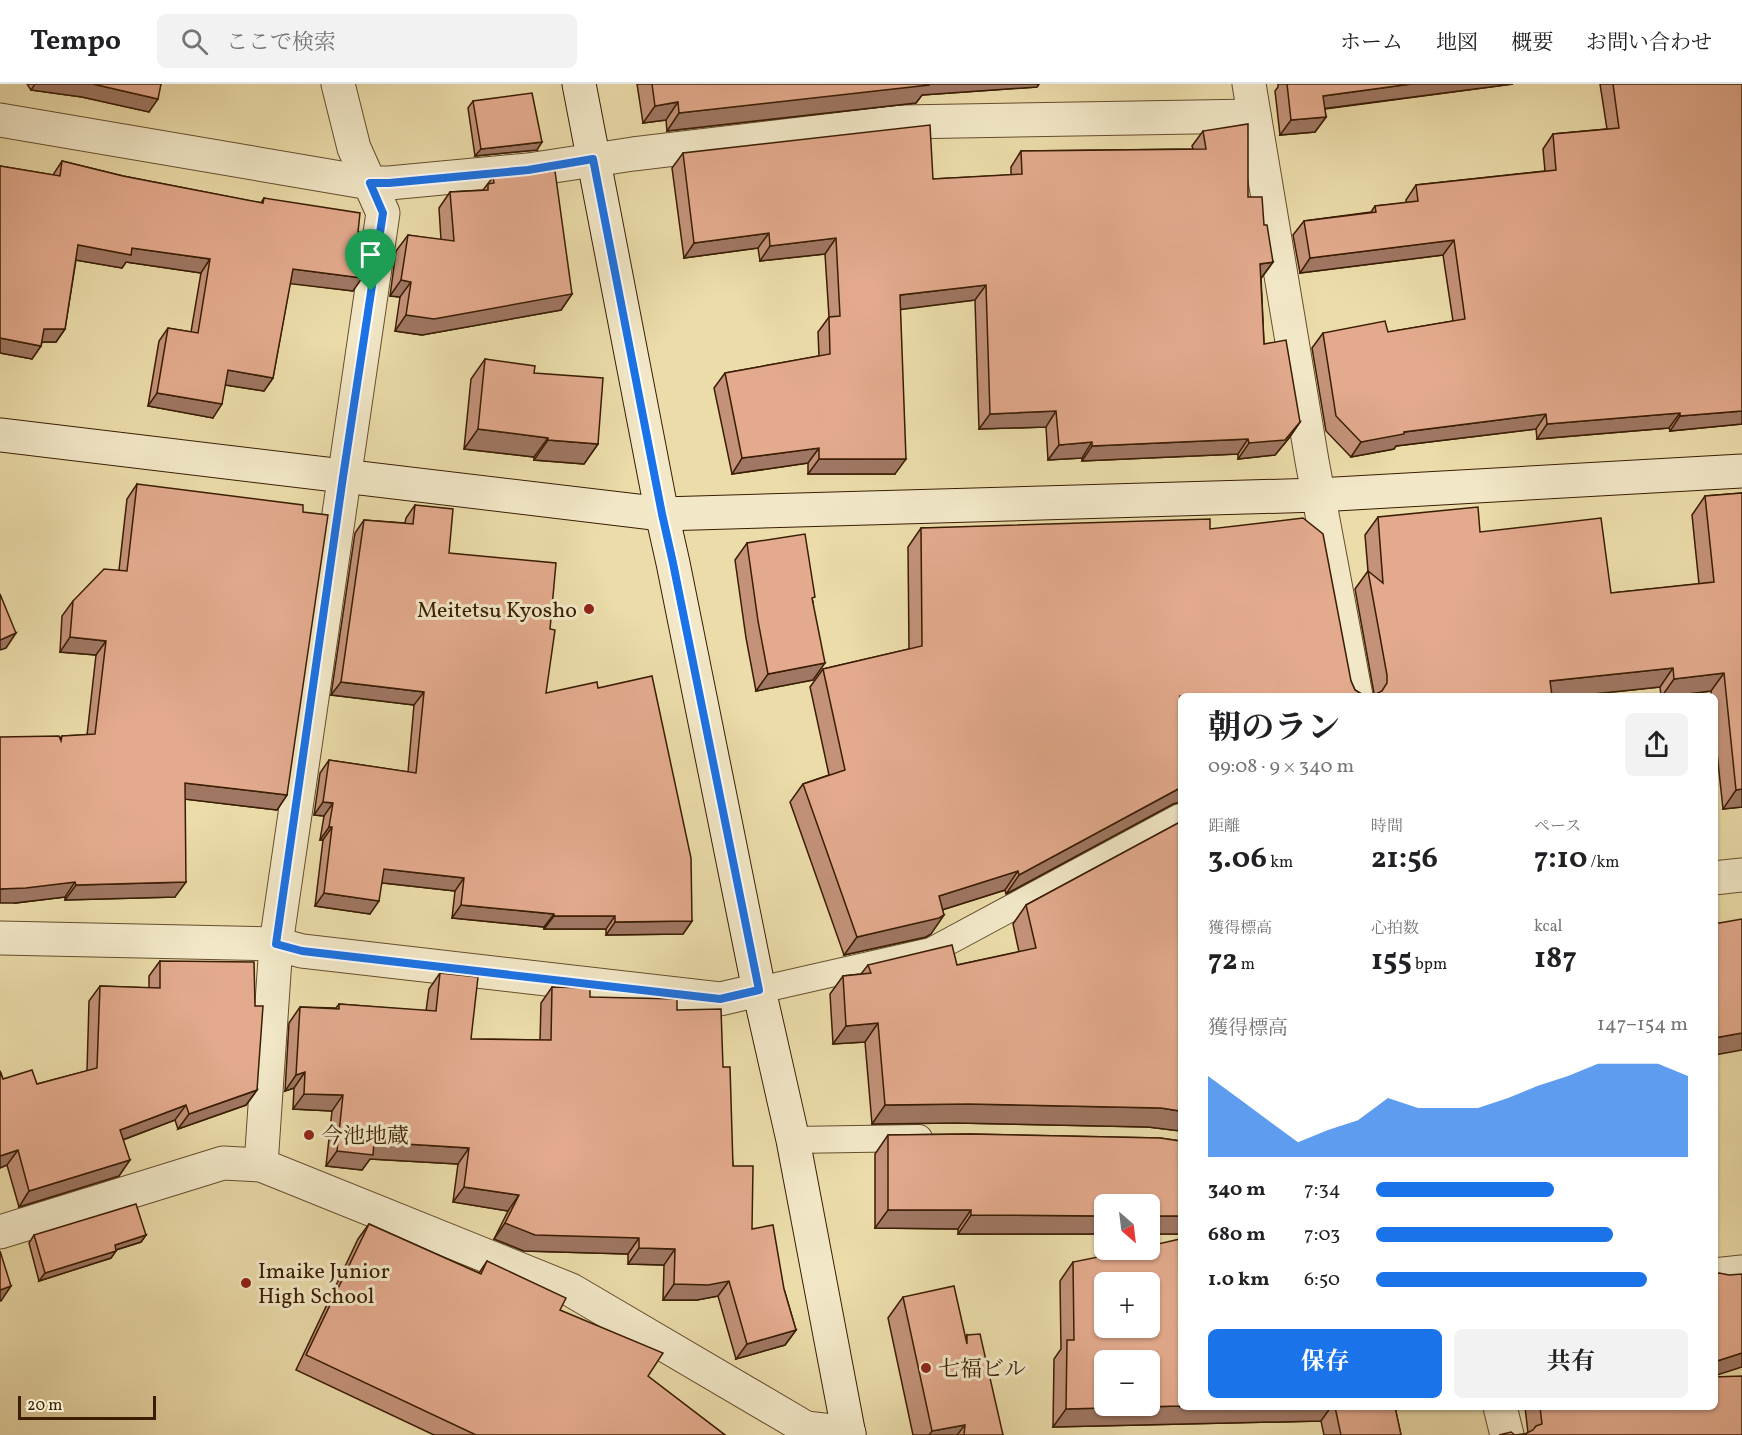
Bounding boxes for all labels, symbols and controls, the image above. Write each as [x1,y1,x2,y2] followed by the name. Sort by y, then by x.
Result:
[157,14,577,68] search box
[30,22,121,61] text: Tempo
[178,25,211,58] icon: search
[226,28,336,59] text: ここで検索
[1340,29,1403,58] text: ホーム
[1436,29,1478,58] text: 地図
[1511,29,1553,58] text: 概要
[1586,29,1712,58] text: お問い合わせ
[345,229,396,291] pin
[354,238,387,271] icon: arrive
[417,596,577,627] place label: Meitetsu Kyosho
[582,602,596,616] marker: Meitetsu Kyosho
[1208,707,1340,753] text: 朝のラン
[1625,713,1688,776] button: share
[1208,753,1354,781] text: 09:08 · 9 × 340 m
[1208,816,1240,838] text: 距離
[1371,816,1403,838] text: 時間
[1534,816,1581,838] text: ペース
[1208,838,1267,880] text: 3.06
[1371,838,1438,880] text: 21:56
[1534,838,1587,880] text: 7:10
[1267,852,1293,874] text: km
[1587,852,1619,874] text: /km
[1534,916,1562,938] text: kcal
[1208,918,1272,940] text: 獲得標高
[1371,918,1419,940] text: 心拍数
[1534,938,1577,980] text: 187
[1208,940,1238,982] text: 72
[1371,940,1412,982] text: 155
[1238,954,1255,976] text: m
[1412,954,1447,976] text: bpm
[1597,1011,1688,1039] text: 147–154 m
[1208,1015,1288,1043] text: 獲得標高
[321,1122,409,1153] place label: 今池地蔵
[302,1128,316,1142] marker: 今池地蔵
[1208,1176,1266,1204] text: 340 m
[1304,1176,1341,1204] text: 7:34
[1094,1194,1160,1260] north arrow
[1094,1194,1160,1416] map controls
[1208,1221,1266,1249] text: 680 m
[1304,1221,1340,1249] text: 7:03
[258,1257,390,1313] place label: Imaike Junior High School
[1208,1266,1270,1294] text: 1.0 km
[1304,1266,1340,1294] text: 6:50
[1094,1272,1160,1338] button: +
[239,1276,253,1290] marker: Imaike Junior High School
[1208,1329,1442,1398] button: 保存
[1454,1329,1688,1398] button: 共有
[1094,1350,1160,1416] button: −
[938,1355,1026,1386] place label: 七福ビル
[919,1361,933,1375] marker: 七福ビル
[18,1393,156,1420] scale bar
[27,1395,62,1417] text: 20 m

